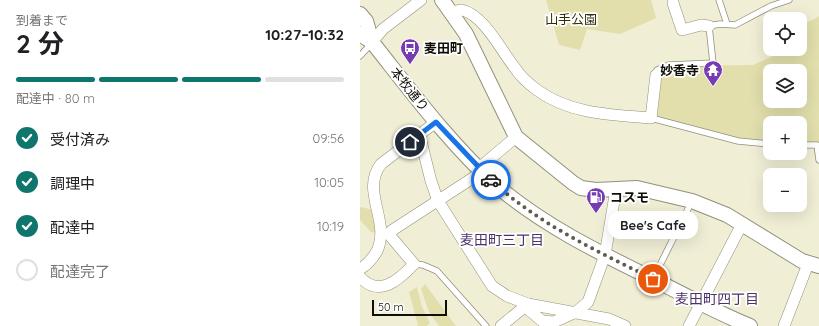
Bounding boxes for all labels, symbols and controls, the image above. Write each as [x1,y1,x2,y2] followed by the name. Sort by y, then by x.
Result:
[545,11,597,27] park label: 山手公園
[16,12,68,28] text: 到着まで
[763,12,807,212] map controls
[763,12,807,56] button: locate
[265,25,344,44] text: 10:27–10:32
[16,27,64,60] text: 2 分
[399,37,421,65] bus stop icon: 麦田町
[424,40,463,56] place label: 麦田町
[702,59,724,87] temple icon: 妙香寺
[660,62,699,78] place label: 妙香寺
[387,64,433,114] street label: 本牧通り
[763,64,807,108] button: layers
[16,90,95,106] text: 配達中 · 80 m
[763,116,807,160] button: +
[393,125,427,159] pin
[16,127,38,149] icon: check
[50,130,110,149] text: 受付済み
[313,130,344,146] text: 09:56
[399,131,421,153] icon: home
[471,160,511,200] courier
[763,168,807,212] button: −
[480,169,502,191] icon: car
[16,171,38,193] icon: check
[50,174,95,193] text: 調理中
[314,174,344,190] text: 10:05
[585,186,607,214] fuel station icon: コスモ
[610,189,649,205] place label: コスモ
[608,211,698,239] callout: Bee's Cafe
[16,215,38,237] icon: check
[620,217,686,233] text: Bee's Cafe
[50,218,95,237] text: 配達中
[317,218,344,234] text: 10:19
[460,231,544,249] district label: 麦田町三丁目
[50,262,110,281] text: 配達完了
[636,262,670,296] pin
[642,268,664,290] icon: bag
[675,290,759,308] district label: 麦田町四丁目
[372,298,447,317] scale bar
[378,300,404,314] text: 50 m

